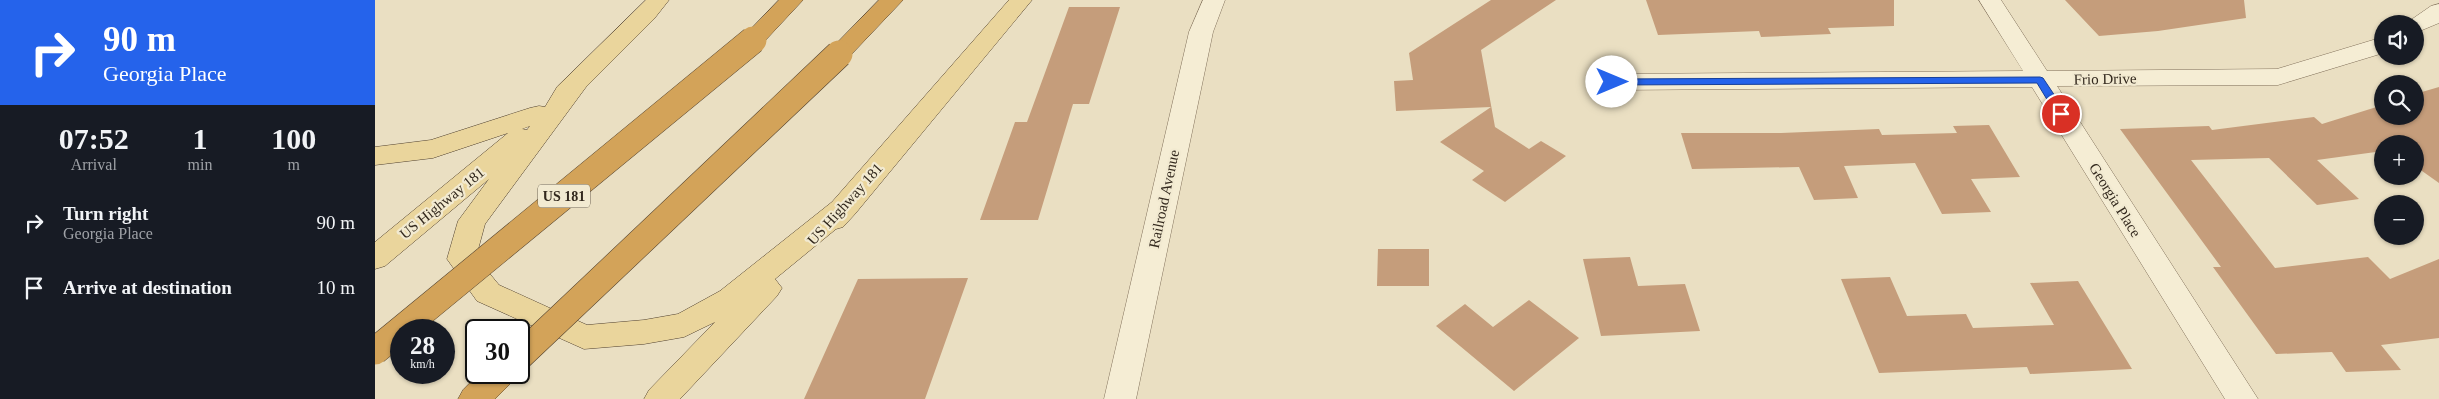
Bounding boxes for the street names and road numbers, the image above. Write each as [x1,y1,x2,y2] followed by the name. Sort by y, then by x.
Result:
[2073,70,2137,88] street label: Frio Drive
[1146,148,1182,250] street label: Railroad Avenue
[804,160,886,248] street label: US Highway 181
[2086,160,2144,240] street label: Georgia Place
[396,164,488,242] street label: US Highway 181
[538,185,590,208] road number: US 181

